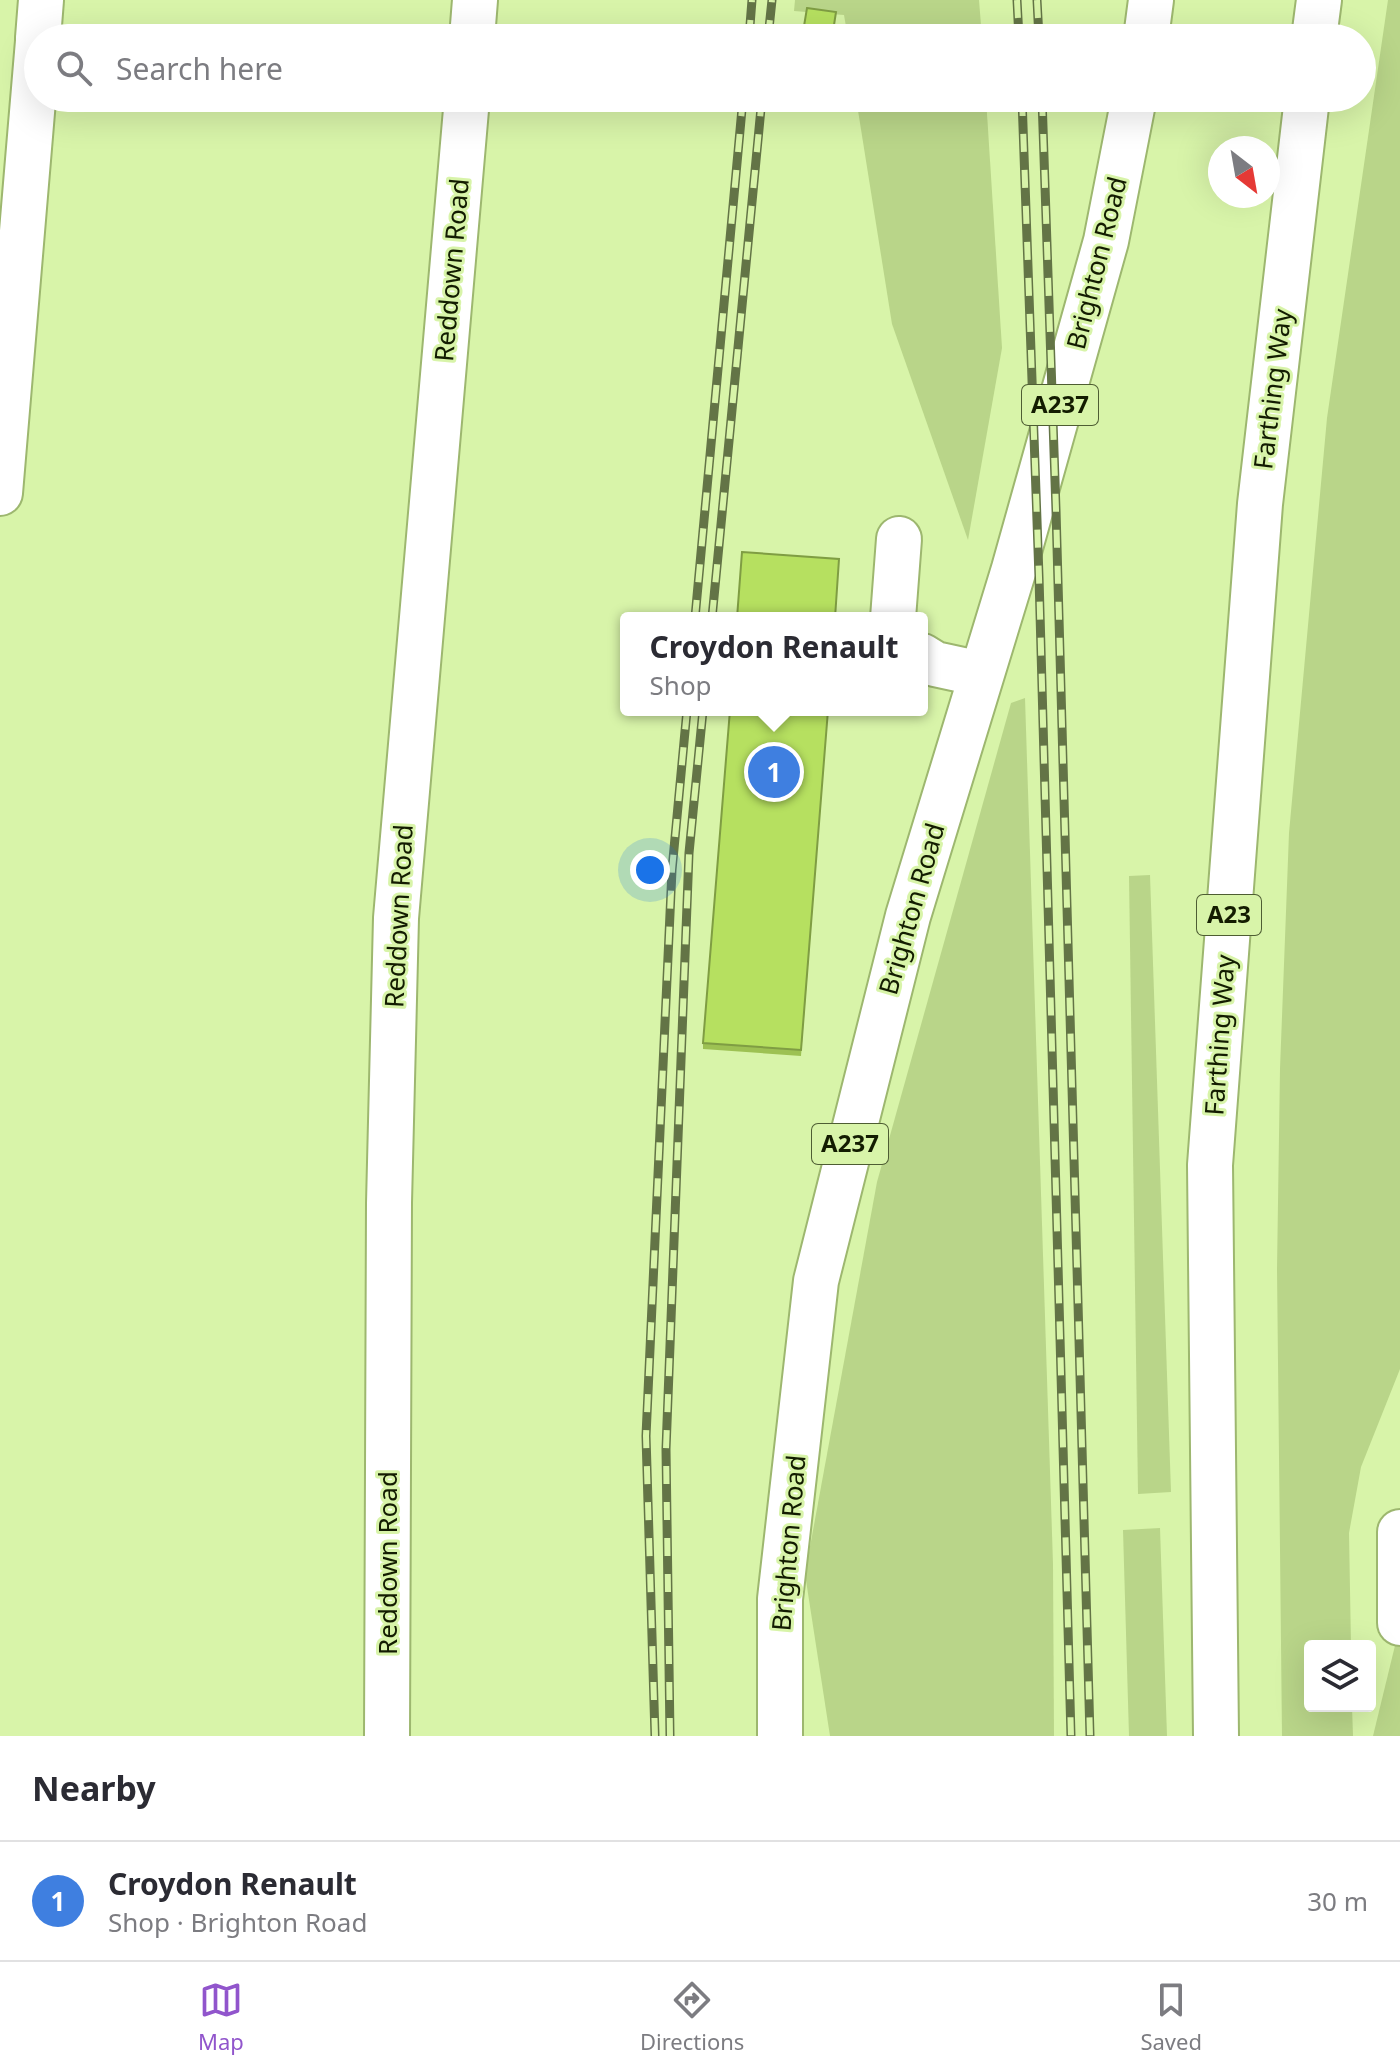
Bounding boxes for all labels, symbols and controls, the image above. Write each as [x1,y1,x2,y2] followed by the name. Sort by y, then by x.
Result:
[24,24,1376,112] search box
[52,46,96,90] icon: search
[116,48,283,89] text: Search here
[1208,136,1280,208] north arrow
[1057,173,1135,353] street label: Brighton Road
[425,177,477,363] street label: Reddown Road
[1244,306,1300,471] street label: Farthing Way
[1022,385,1098,425] road number: A237
[620,612,928,716] popup
[650,626,898,667] text: Croydon Renault
[650,667,712,703] text: Shop
[748,742,800,802] pin: 1
[869,819,953,999] street label: Brighton Road
[375,823,421,1009] street label: Reddown Road
[630,850,670,890] your location
[1197,895,1261,935] road number: A23
[1195,952,1243,1117] street label: Farthing Way
[812,1124,888,1164] road number: A237
[762,1453,814,1633] street label: Brighton Road
[369,1471,405,1655] street label: Reddown Road
[1304,1640,1376,1712] map controls
[1304,1640,1376,1712] button: layers
[32,1765,156,1811] text: Nearby
[108,1863,357,1904] text: Croydon Renault
[51,1883,65,1919] text: 1
[1307,1883,1368,1919] text: 30 m
[108,1904,367,1940] text: Shop · Brighton Road
[198,1978,244,2056] tab: Map
[640,1978,744,2056] tab: Directions
[1140,1978,1202,2056] tab: Saved

